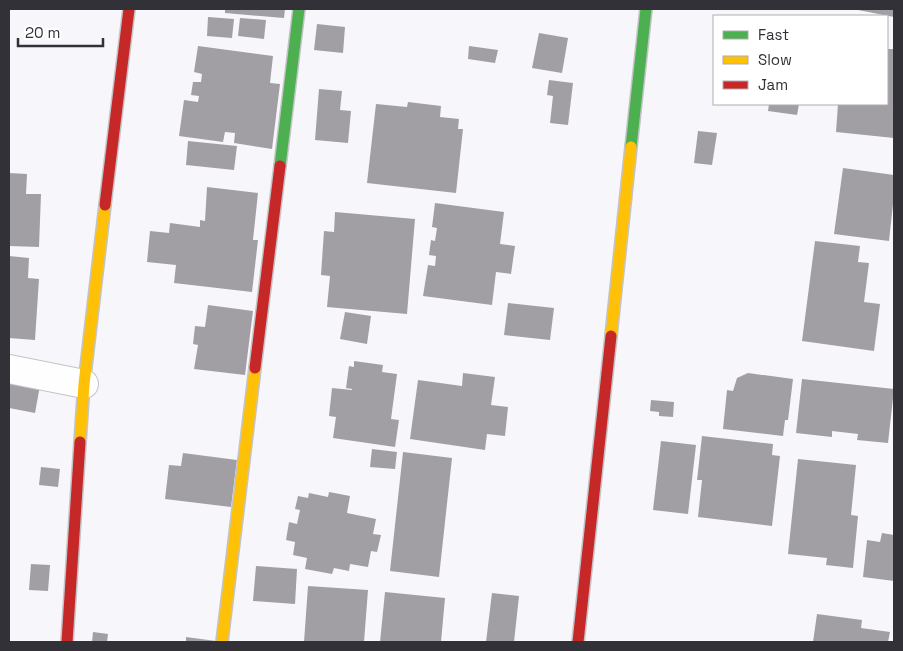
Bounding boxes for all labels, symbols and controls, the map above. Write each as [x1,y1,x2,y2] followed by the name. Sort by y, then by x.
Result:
[18,15,102,47] scale bar
[713,15,888,105] legend
[25,23,60,42] text: 20 m
[758,25,789,44] text: Fast
[758,50,792,69] text: Slow
[758,75,788,94] text: Jam

